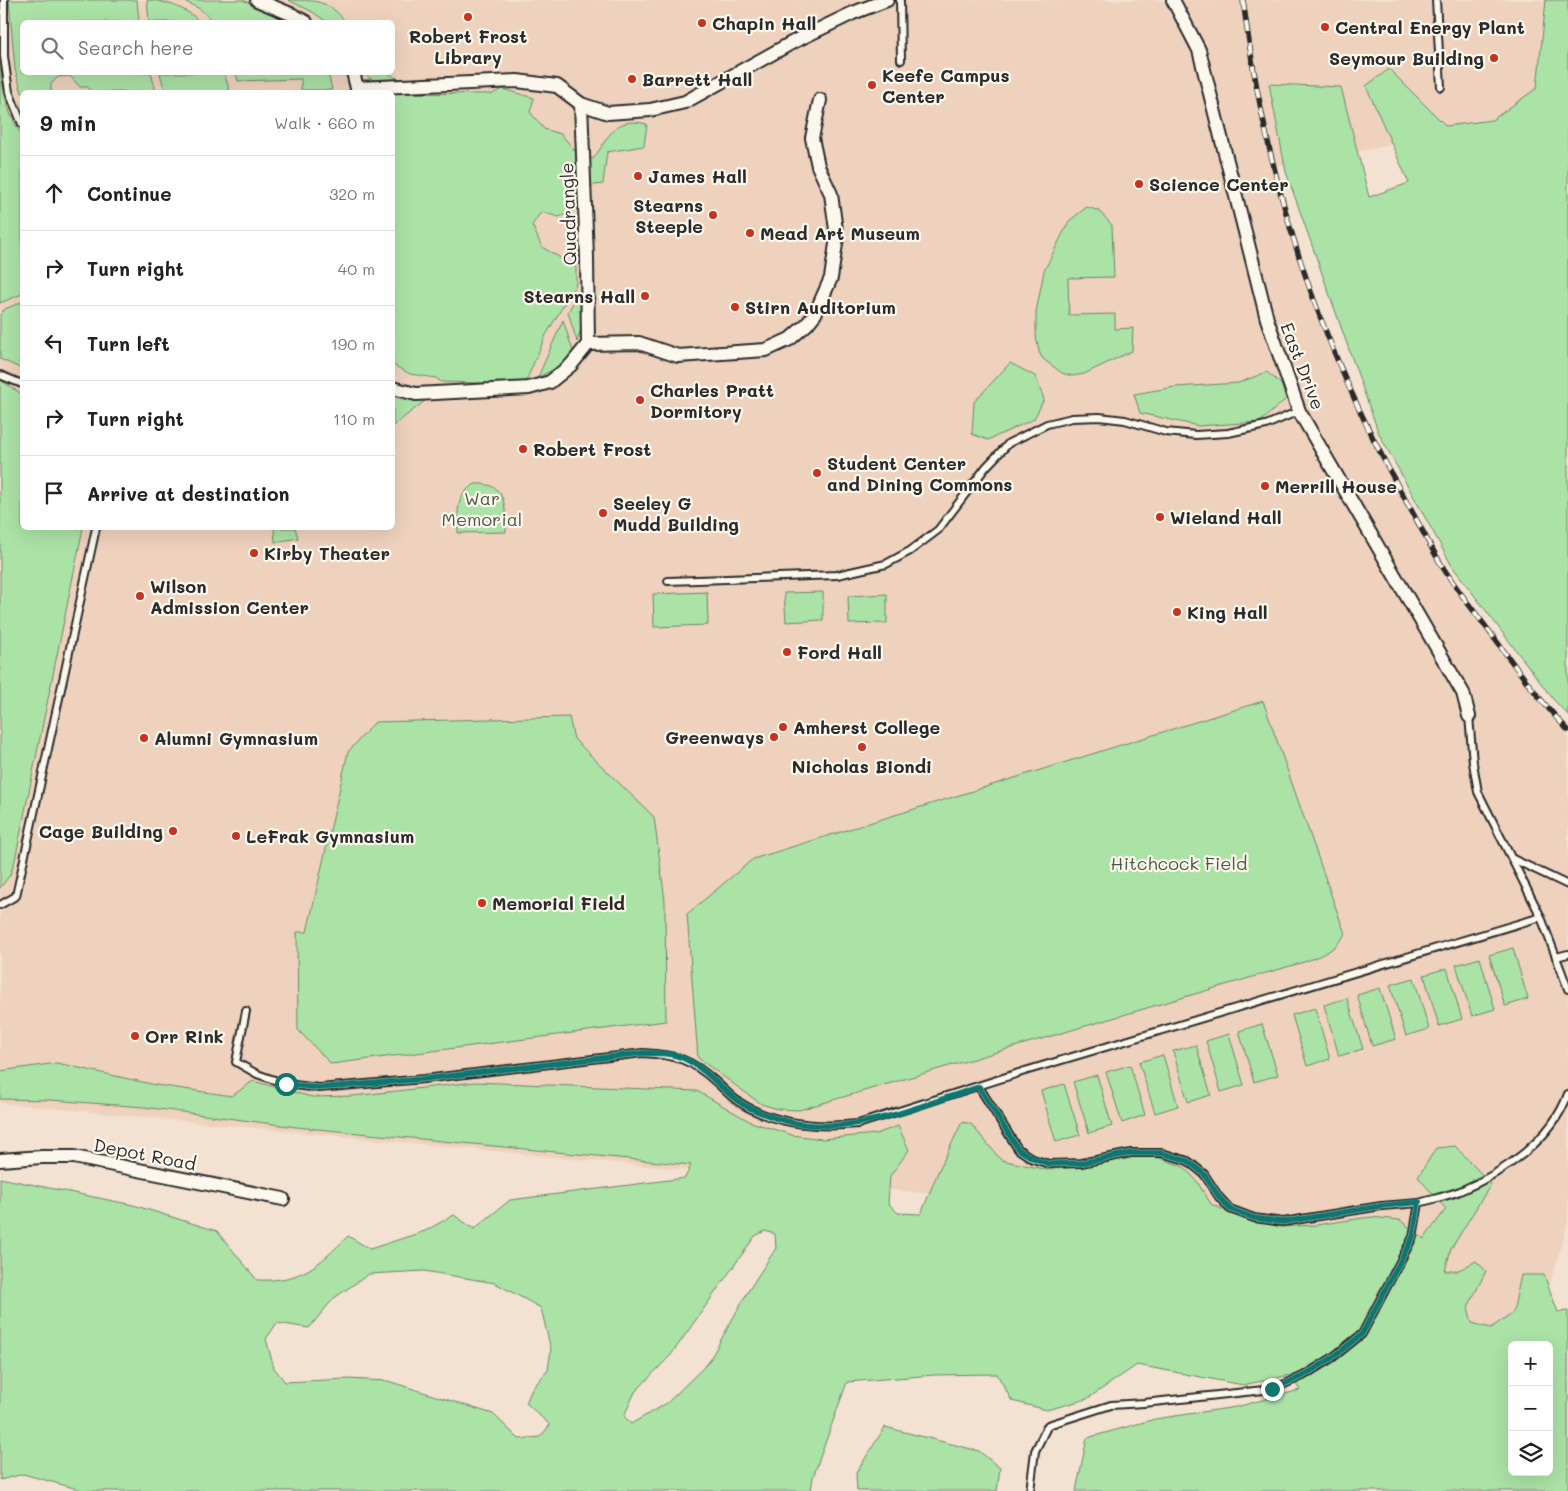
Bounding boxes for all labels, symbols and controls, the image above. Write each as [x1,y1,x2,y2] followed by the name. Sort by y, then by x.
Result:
[462,11,474,23] marker: Robert Frost Library
[712,11,816,35] place label: Chapin Hall
[1335,15,1525,39] place label: Central Energy Plant
[696,17,708,29] marker: Chapin Hall
[20,20,395,75] search box
[1319,21,1331,33] marker: Central Energy Plant
[409,24,527,69] place label: Robert Frost Library
[38,34,66,62] icon: search
[78,35,194,60] text: Search here
[1329,46,1484,70] place label: Seymour Building
[1488,52,1500,64] marker: Seymour Building
[882,63,1010,108] place label: Keefe Campus Center
[642,67,752,91] place label: Barrett Hall
[626,73,638,85] marker: Barrett Hall
[866,79,878,91] marker: Keefe Campus Center
[40,109,96,136] text: 9 min
[274,112,375,133] text: Walk · 660 m
[554,162,582,266] street label: Quadrangle
[648,164,747,188] place label: James Hall
[632,170,644,182] marker: James Hall
[1149,172,1289,196] place label: Science Center
[1133,178,1145,190] marker: Science Center
[40,179,68,207] icon: ahead
[87,181,172,206] text: Continue
[329,183,375,204] text: 320 m
[633,193,703,238] place label: Stearns Steeple
[707,209,719,221] marker: Stearns Steeple
[760,221,920,245] place label: Mead Art Museum
[744,227,756,239] marker: Mead Art Museum
[40,254,68,282] icon: right
[87,256,184,281] text: Turn right
[338,258,375,279] text: 40 m
[523,284,635,308] place label: Stearns Hall
[639,290,651,302] marker: Stearns Hall
[745,295,896,319] place label: Stirn Auditorium
[729,301,741,313] marker: Stirn Auditorium
[1275,319,1331,413] street label: East Drive
[40,329,68,357] icon: left
[87,331,170,356] text: Turn left
[331,333,375,354] text: 190 m
[650,378,774,423] place label: Charles Pratt Dormitory
[634,394,646,406] marker: Charles Pratt Dormitory
[40,404,68,432] icon: right
[87,406,184,431] text: Turn right
[333,408,375,429] text: 110 m
[533,437,651,461] place label: Robert Frost
[517,443,529,455] marker: Robert Frost
[827,451,1012,496] place label: Student Center and Dining Commons
[811,467,823,479] marker: Student Center and Dining Commons
[1275,474,1397,498] place label: Merrill House
[40,479,68,507] icon: arrive
[1259,480,1271,492] marker: Merrill House
[87,481,290,506] text: Arrive at destination
[442,486,522,531] park label: War Memorial
[613,491,739,536] place label: Seeley G Mudd Building
[1170,505,1282,529] place label: Wieland Hall
[597,507,609,519] marker: Seeley G Mudd Building
[1154,511,1166,523] marker: Wieland Hall
[264,541,390,565] place label: Kirby Theater
[248,547,260,559] marker: Kirby Theater
[150,574,309,619] place label: Wilson Admission Center
[134,590,146,602] marker: Wilson Admission Center
[1187,600,1268,624] place label: King Hall
[1171,606,1183,618] marker: King Hall
[797,640,882,664] place label: Ford Hall
[781,646,793,658] marker: Ford Hall
[793,715,940,739] place label: Amherst College
[777,721,789,733] marker: Amherst College
[665,725,764,749] place label: Greenways
[154,726,318,750] place label: Alumni Gymnasium
[768,731,780,743] marker: Greenways
[138,732,150,744] marker: Alumni Gymnasium
[856,741,868,753] marker: Nicholas Biondi
[792,754,932,778] place label: Nicholas Biondi
[39,819,163,843] place label: Cage Building
[246,824,414,848] place label: LeFrak Gymnasium
[167,825,179,837] marker: Cage Building
[230,830,242,842] marker: LeFrak Gymnasium
[1111,851,1247,875] park label: Hitchcock Field
[492,891,625,915] place label: Memorial Field
[476,897,488,909] marker: Memorial Field
[145,1024,223,1048] place label: Orr Rink
[129,1030,141,1042] marker: Orr Rink
[275,1073,298,1096] route start
[92,1132,198,1176] street label: Depot Road
[1508,1341,1553,1476] map controls
[1508,1341,1553,1386] button: +
[1261,1378,1284,1401] route end
[1508,1386,1553,1431] button: −
[1508,1431,1553,1476] button: layers

